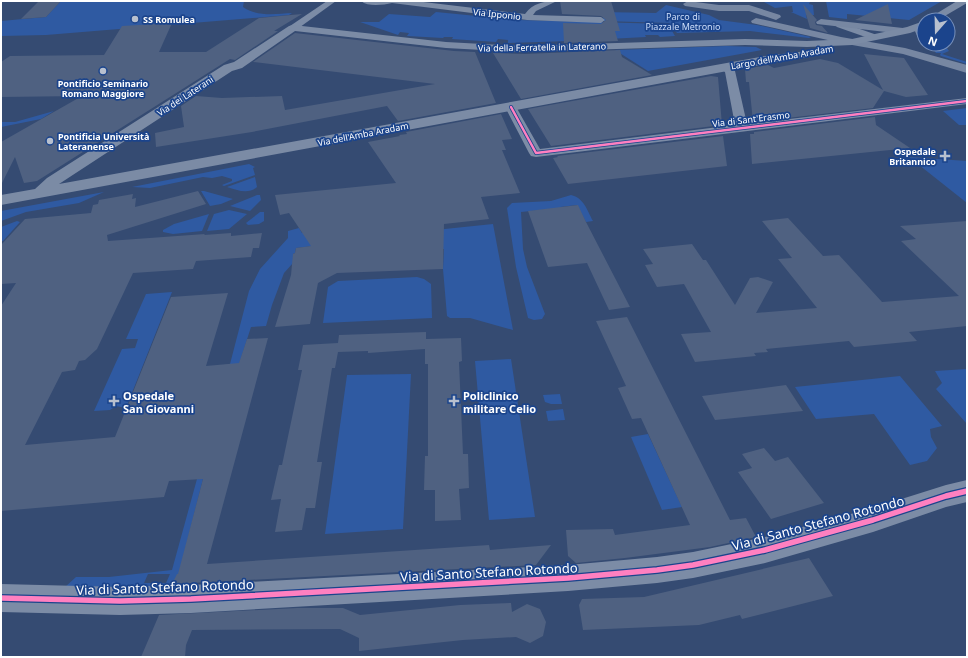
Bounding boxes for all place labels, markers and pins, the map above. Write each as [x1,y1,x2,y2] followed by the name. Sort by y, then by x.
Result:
[143,13,195,26] place label: SS Romulea
[130,14,140,24] marker: SS Romulea
[98,66,108,76] marker: Pontificio Seminario Romano Maggiore
[58,77,149,100] place label: Pontificio Seminario Romano Maggiore
[58,130,149,153] place label: Pontificia Università Lateranense
[45,136,55,146] marker: Pontificia Università Lateranense
[889,145,936,168] place label: Ospedale Britannico
[939,150,951,162] marker: Ospedale Britannico
[123,388,194,416] place label: Ospedale San Giovanni
[463,388,536,416] place label: Policlinico militare Celio
[108,395,120,407] marker: Ospedale San Giovanni
[448,395,460,407] marker: Policlinico militare Celio

